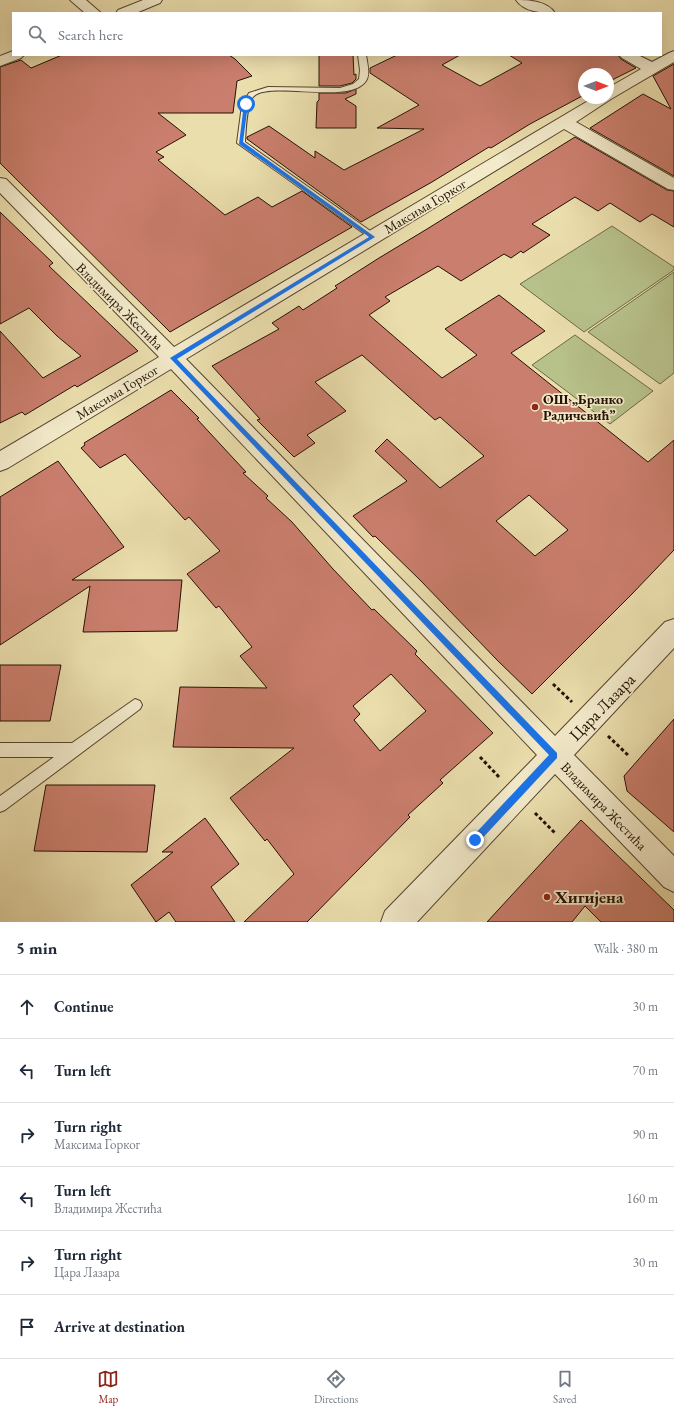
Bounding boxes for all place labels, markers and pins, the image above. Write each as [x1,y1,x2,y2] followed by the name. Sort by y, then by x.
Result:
[543,390,623,424] place label: ОШ „Бранко Радичевић”
[530,402,540,412] marker: ОШ „Бранко Радичевић”
[554,886,624,908] place label: Хигијена
[542,892,552,902] marker: Хигијена

